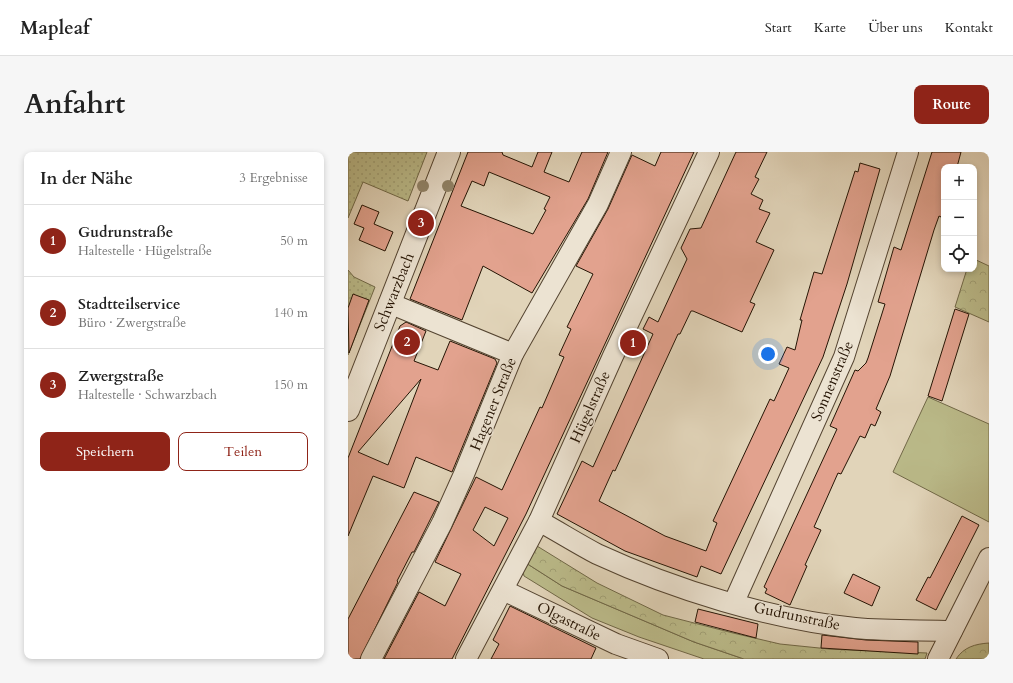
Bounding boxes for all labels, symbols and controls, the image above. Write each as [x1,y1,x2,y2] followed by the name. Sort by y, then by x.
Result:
[20,15,90,41] text: Mapleaf
[765,18,792,37] text: Start
[814,18,846,37] text: Karte
[868,18,923,37] text: Über uns
[945,18,993,37] text: Kontakt
[24,85,125,123] text: Anfahrt
[914,85,989,124] button: Route
[941,164,977,272] map controls
[941,164,977,200] button: +
[40,167,133,190] text: In der Nähe
[239,169,308,187] text: 3 Ergebnisse
[941,200,977,236] button: −
[408,208,434,238] pin: 3
[78,222,173,242] text: Gudrunstraße
[50,232,56,250] text: 1
[280,232,308,250] text: 50 m
[941,236,977,272] button: locate
[78,242,212,260] text: Haltestelle · Hügelstraße
[369,249,419,334] street label: Schwarzbach
[78,294,181,314] text: Stadtteilservice
[50,304,56,322] text: 2
[274,304,308,322] text: 140 m
[78,314,186,332] text: Büro · Zwergstraße
[394,327,420,357] pin: 2
[620,328,646,358] pin: 1
[806,338,858,424] street label: Sonnenstraße
[758,344,778,364] your location
[465,354,521,454] street label: Hagener Straße
[78,366,164,386] text: Zwergstraße
[565,367,615,446] street label: Hügelstraße
[50,376,56,394] text: 3
[274,376,308,394] text: 150 m
[78,386,217,404] text: Haltestelle · Schwarzbach
[40,432,170,471] button: Speichern
[178,432,308,471] button: Teilen
[534,597,605,645] street label: Olgastraße
[752,597,842,635] street label: Gudrunstraße

